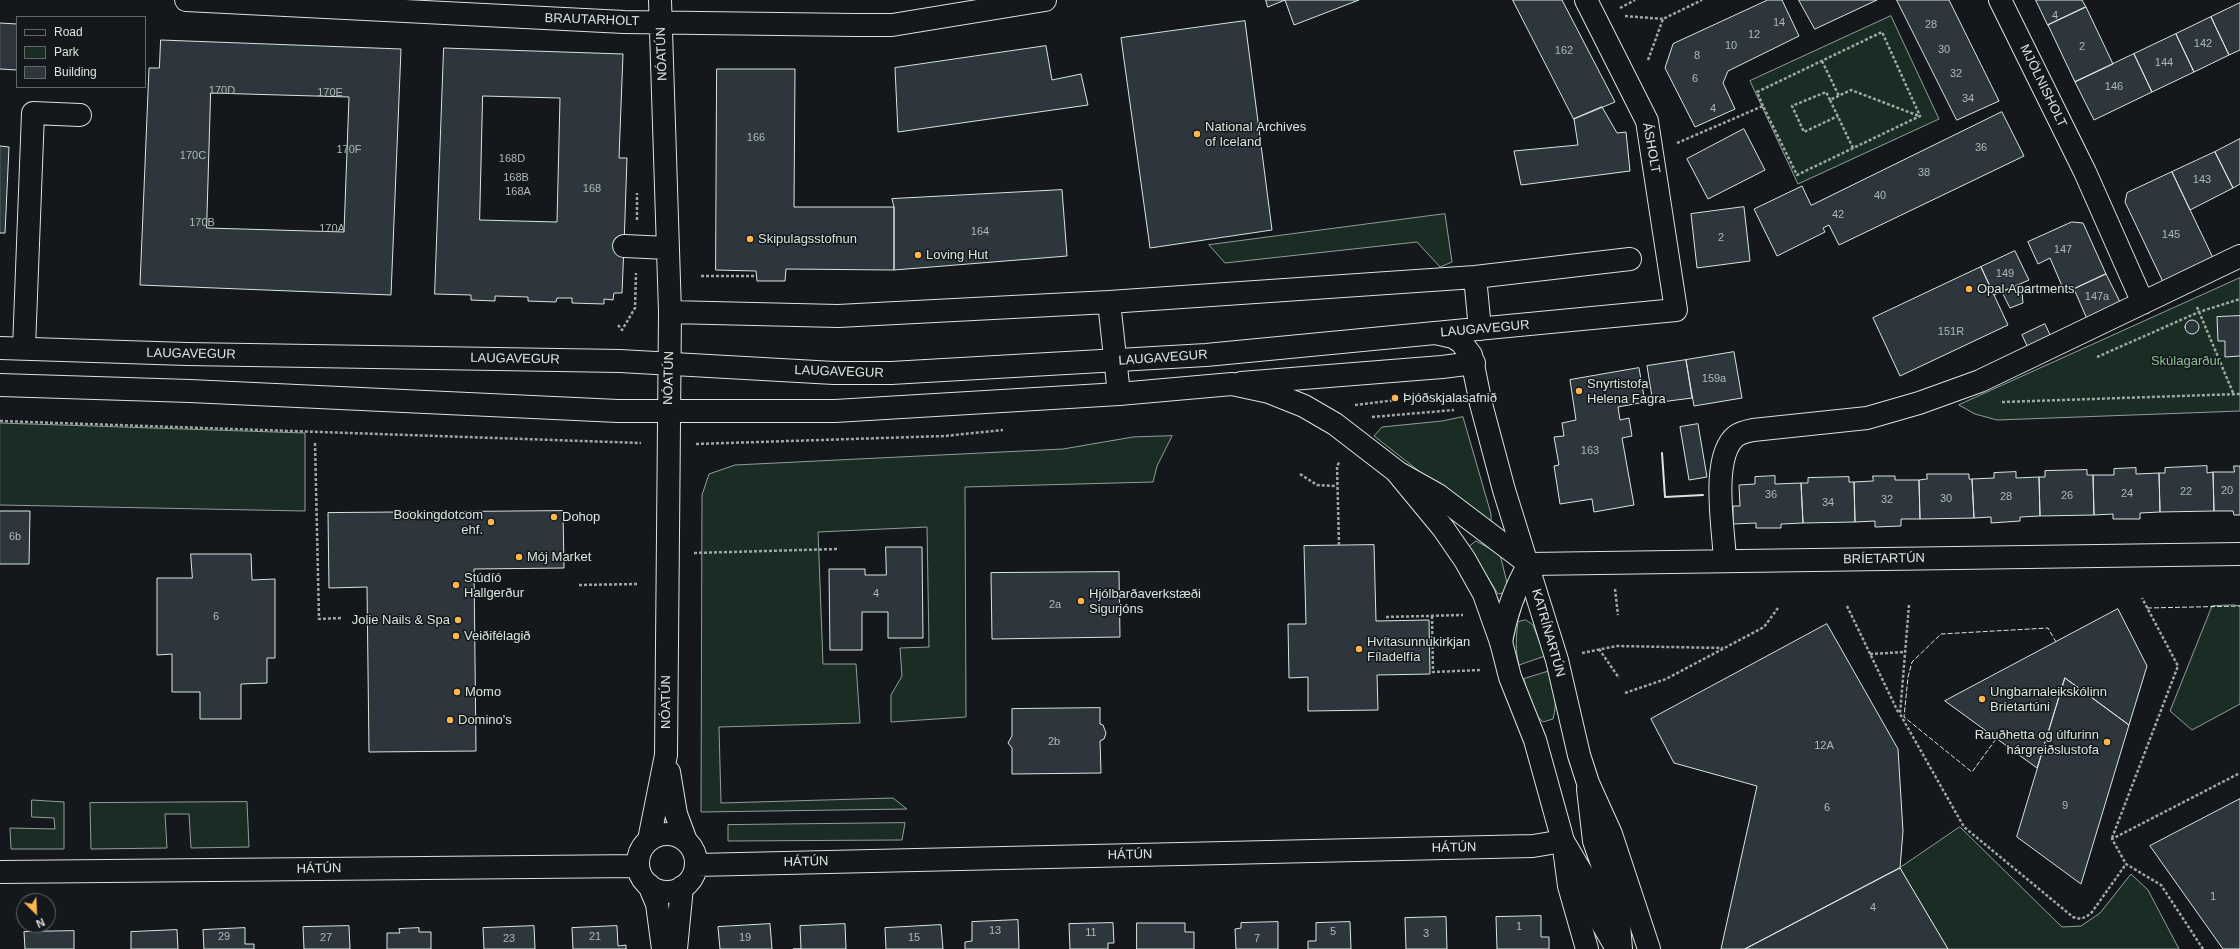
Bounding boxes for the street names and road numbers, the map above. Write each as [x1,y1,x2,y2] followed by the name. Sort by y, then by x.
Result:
[544,11,640,29] street label: BRAUTARHOLT
[653,27,671,81] street label: NÓATÚN
[2016,42,2070,130] street label: MJÖLNISHOLT
[1639,122,1663,174] street label: ÁSHOLT
[1440,317,1530,341] street label: LAUGAVEGUR
[146,345,236,363] street label: LAUGAVEGUR
[1118,347,1208,369] street label: LAUGAVEGUR
[470,350,560,368] street label: LAUGAVEGUR
[661,351,677,405] street label: NÓATÚN
[794,363,884,381] street label: LAUGAVEGUR
[1843,550,1925,568] street label: BRÍETARTÚN
[1528,587,1568,679] street label: KATRÍNARTÚN
[658,675,674,729] street label: NÓATÚN
[1431,840,1477,856] street label: HÁTÚN
[1107,847,1153,863] street label: HÁTÚN
[783,854,829,870] street label: HÁTÚN
[296,861,342,877] street label: HÁTÚN

